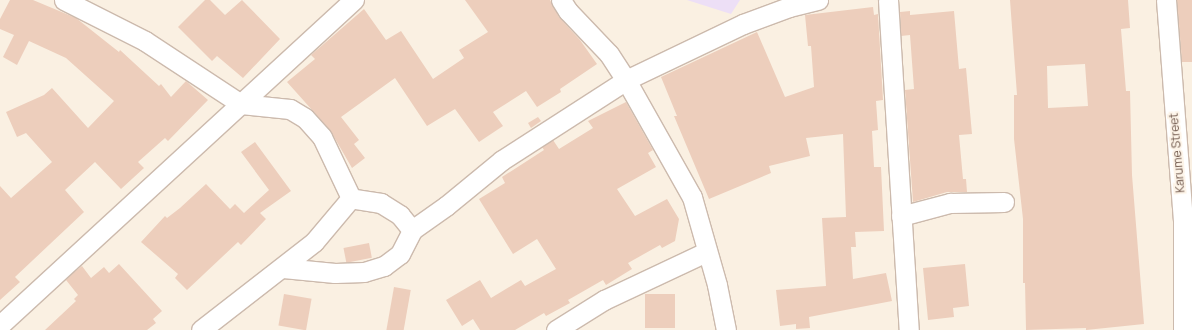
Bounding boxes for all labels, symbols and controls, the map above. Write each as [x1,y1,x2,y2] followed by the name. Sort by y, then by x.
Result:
[1166,113,1188,193] street label: Karume Street

